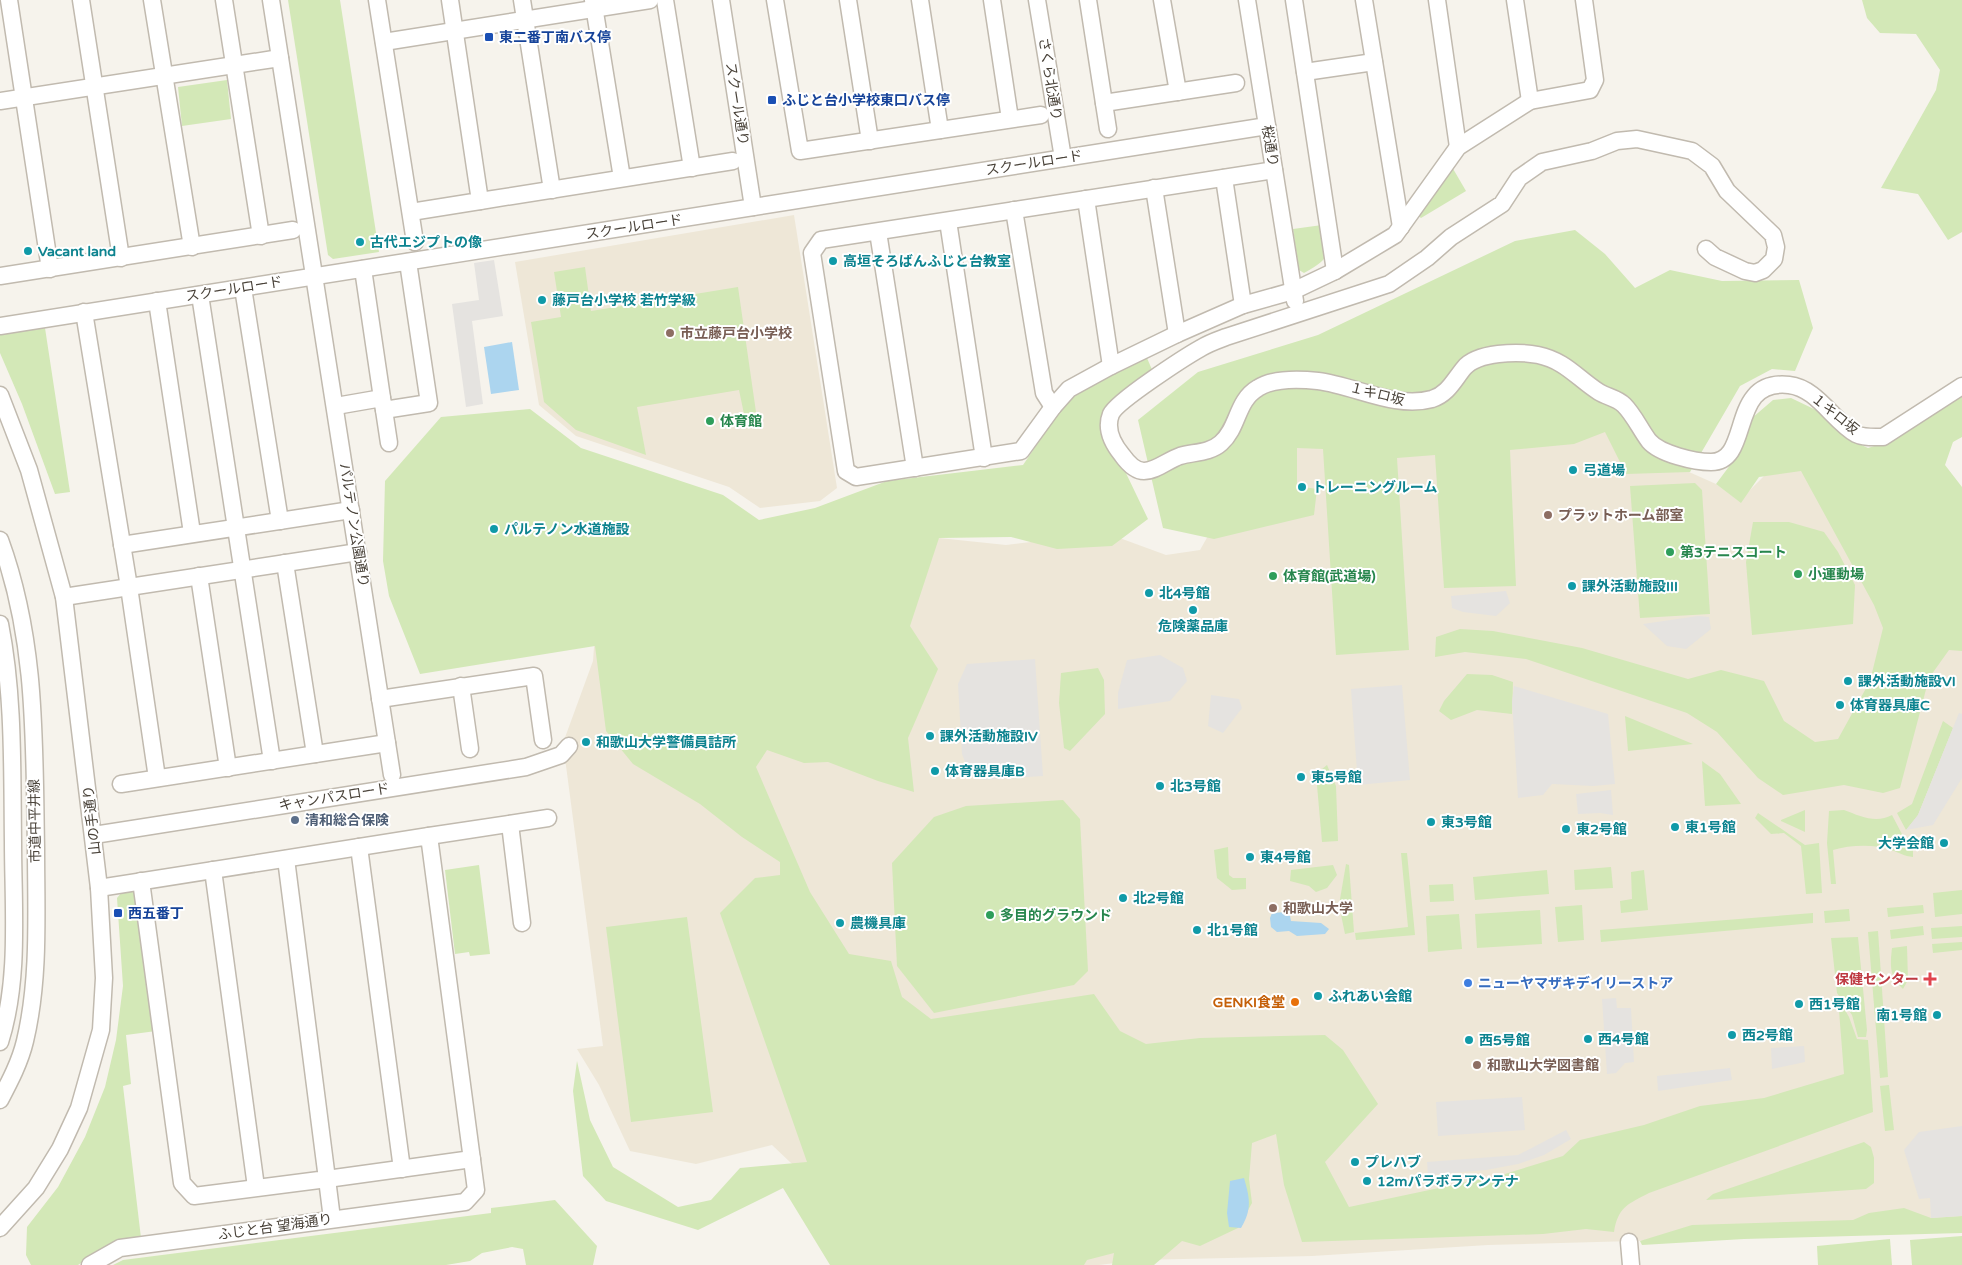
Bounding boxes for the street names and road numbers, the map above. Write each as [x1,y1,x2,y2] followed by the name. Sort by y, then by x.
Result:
[1035,36,1065,122] street label: さくら北通り
[722,61,752,147] street label: スクール通り
[1258,124,1282,168] street label: 桜通り
[984,147,1084,179] street label: スクールロード
[584,211,684,243] street label: スクールロード
[184,273,284,305] street label: スクールロード
[1348,379,1406,409] street label: １キロ坂
[1808,390,1862,438] street label: １キロ坂
[336,462,372,588] street label: パルテノン公園通り
[26,779,44,863] street label: 市道中平井線
[277,780,391,814] street label: キャンパスロード
[80,784,104,856] street label: 山の手通り
[217,1211,333,1243] street label: ふじと台 望海通り

